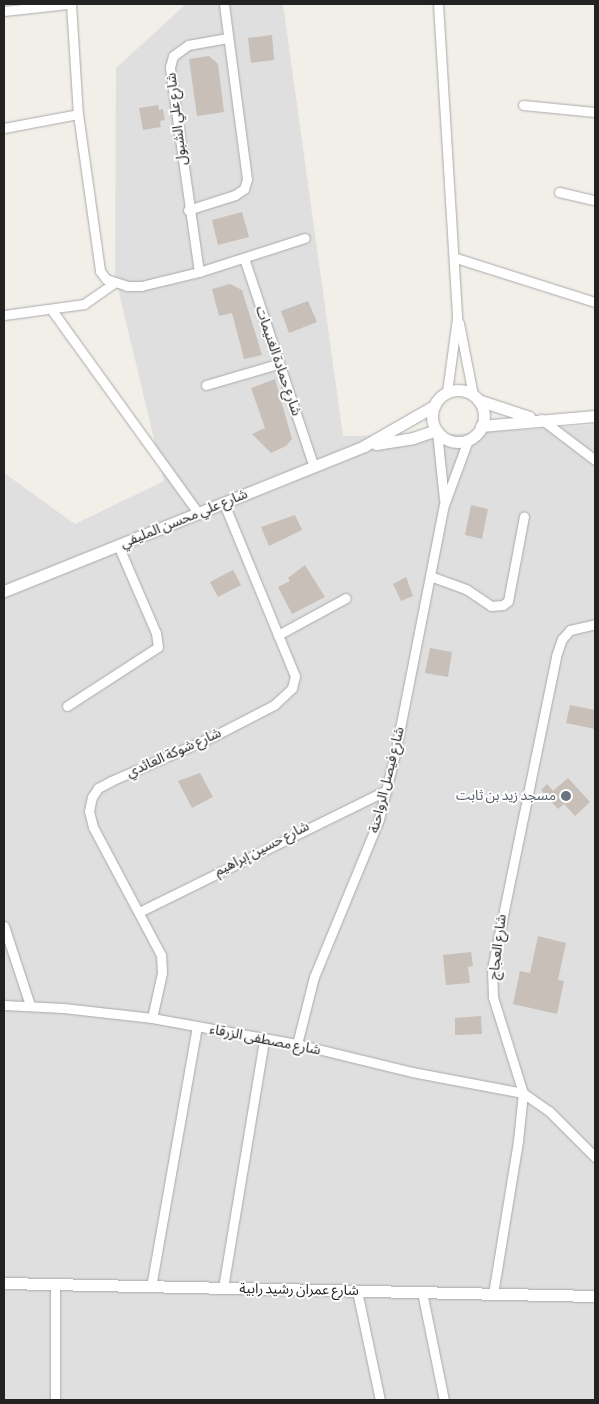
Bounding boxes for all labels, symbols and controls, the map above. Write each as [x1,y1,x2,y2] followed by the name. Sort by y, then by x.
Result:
[163,72,191,166] street label: شارع علي الشبول
[251,304,305,418] street label: شارع حمادة الغنيمات
[118,486,250,552] street label: شارع علي محسن المليفي
[124,725,224,781] street label: شارع شوكة العائدي
[366,725,408,835] street label: شارع فيصل الرواحنة
[456,788,556,804] place label: مسجد زيد بن ثابت
[560,790,572,802] marker: مسجد زيد بن ثابت
[212,818,312,880] street label: شارع حسين إبراهيم
[486,913,510,981] street label: شارع العجاج
[208,1021,322,1059] street label: شارع مصطفى الزرقاء
[239,1281,359,1299] street label: شارع عمران رشيد رابية

